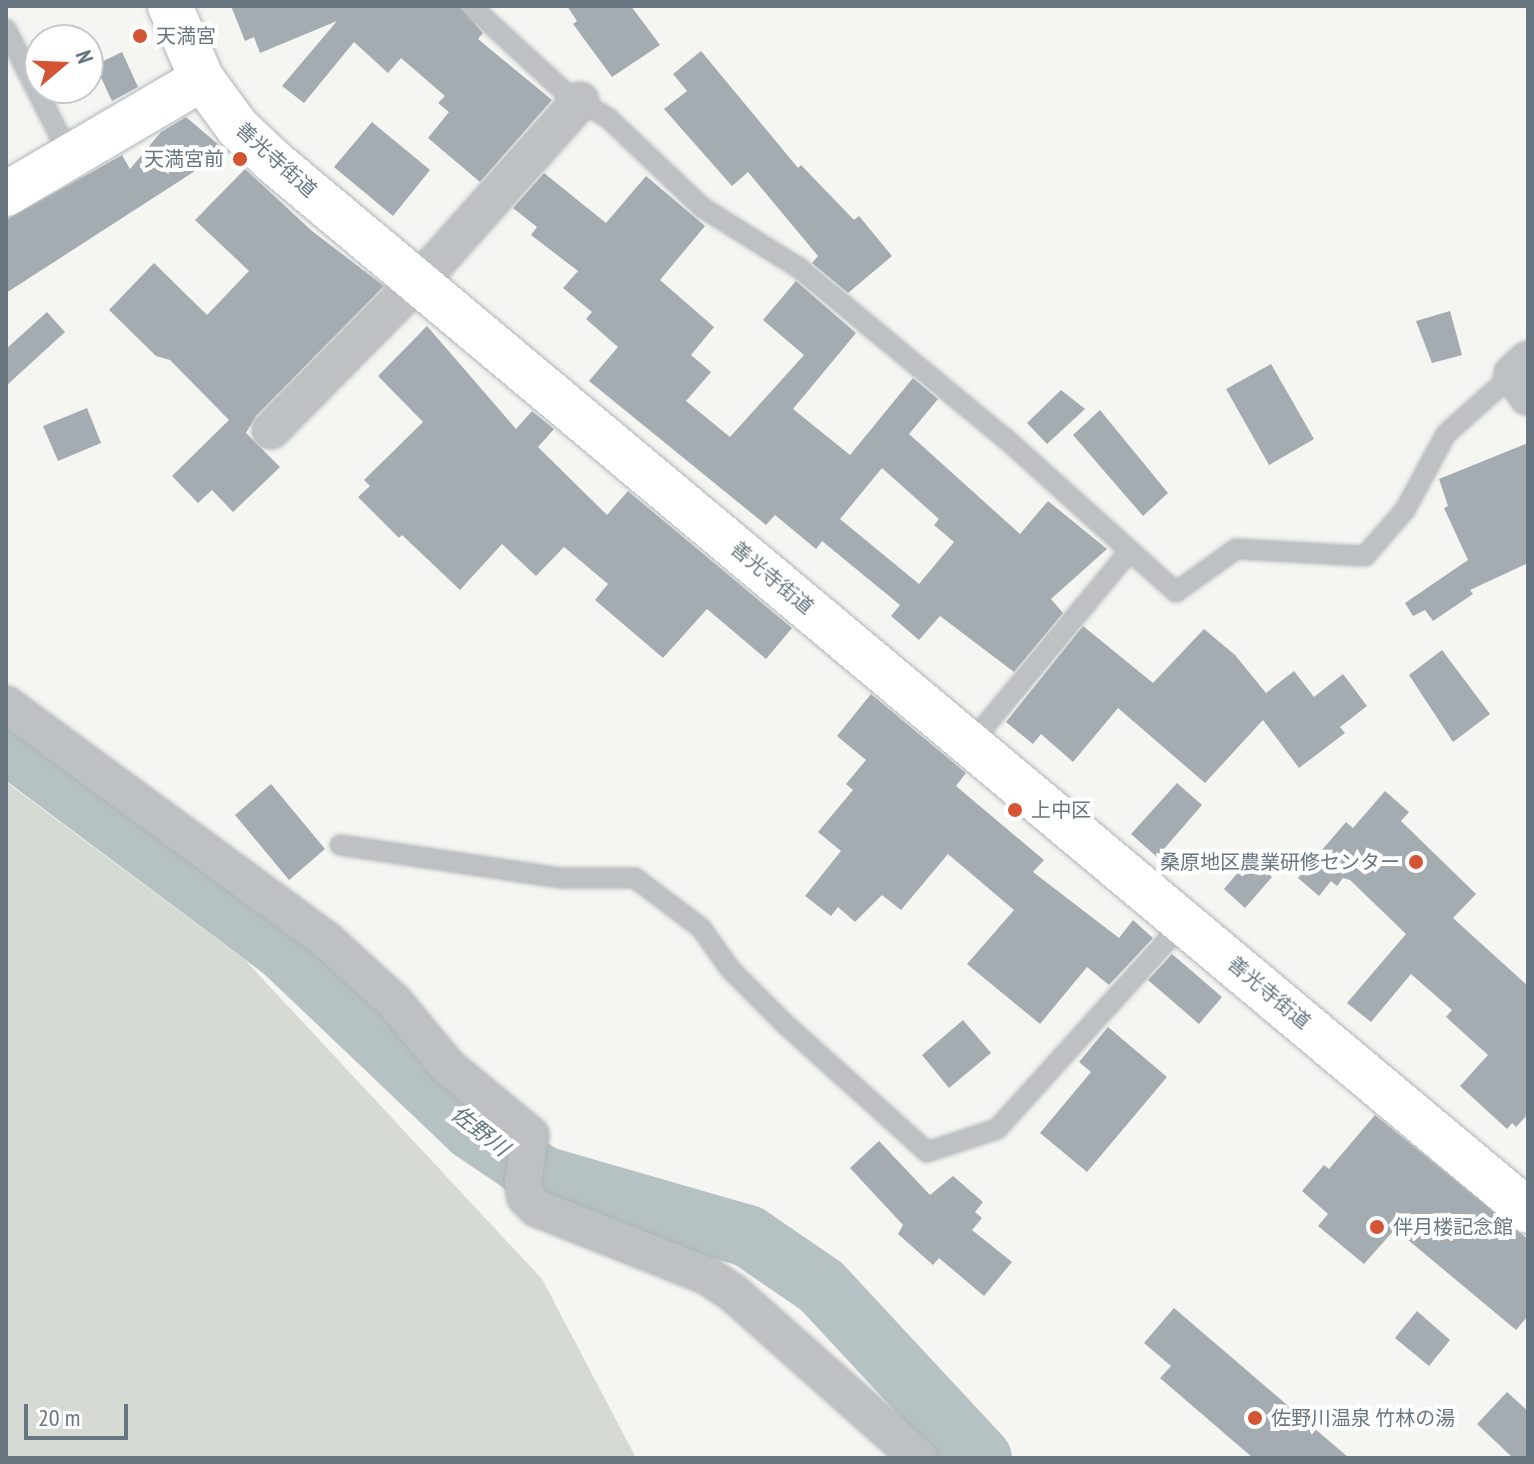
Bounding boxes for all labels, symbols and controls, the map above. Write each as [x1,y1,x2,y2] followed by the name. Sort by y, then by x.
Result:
[24,24,104,104] north arrow
[156,24,216,48] place label: 天満宮
[131,27,149,45] marker: 天満宮
[70,47,100,67] text: N
[231,118,321,202] street label: 善光寺街道
[144,147,224,171] place label: 天満宮前
[231,150,249,168] marker: 天満宮前
[726,537,818,619] street label: 善光寺街道
[1031,798,1091,822] place label: 上中区
[1006,801,1024,819] marker: 上中区
[1160,850,1400,874] place label: 桑原地区農業研修センター
[1407,853,1425,871] marker: 桑原地区農業研修センター
[1223,952,1315,1034] street label: 善光寺街道
[446,1100,514,1162] water label: 佐野川
[1393,1215,1513,1239] place label: 伴月楼記念館
[1368,1218,1386,1236] marker: 伴月楼記念館
[28,1388,132,1438] scale bar
[38,1402,80,1433] text: 20 m
[1271,1406,1455,1430] place label: 佐野川温泉 竹林の湯
[1246,1409,1264,1427] marker: 佐野川温泉 竹林の湯

